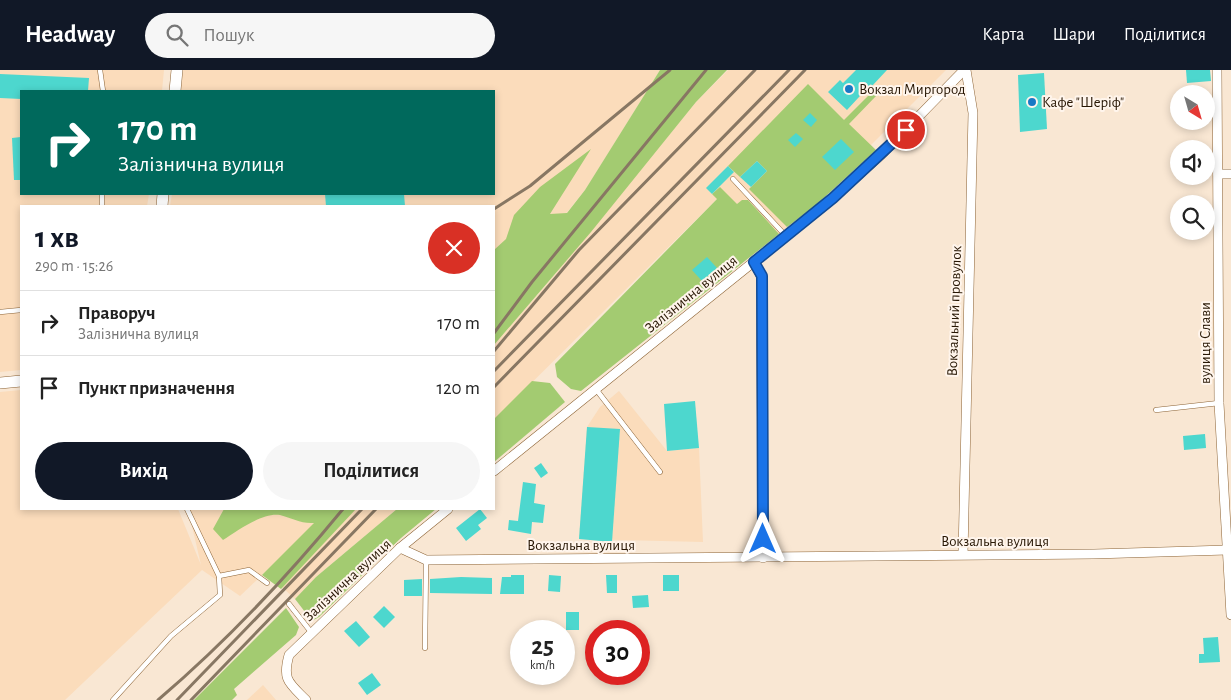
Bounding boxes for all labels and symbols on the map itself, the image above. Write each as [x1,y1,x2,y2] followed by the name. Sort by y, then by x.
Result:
[859,82,966,97] place label: Вокзал Миргород
[843,83,855,95] marker: Вокзал Миргород
[1170,85,1215,130] north arrow
[1042,95,1124,110] place label: Кафе "Шеріф"
[1026,96,1038,108] marker: Кафе "Шеріф"
[885,109,927,151] pin
[945,245,964,377] street label: Вокзальний провулок
[643,253,740,336] street label: Залізнична вулиця
[1198,302,1213,384] street label: вулиця Слави
[736,512,788,564] position arrow
[941,534,1049,549] street label: Вокзальна вулиця
[301,536,394,625] street label: Залізнична вулиця
[527,538,635,553] street label: Вокзальна вулиця
[585,620,650,685] speed limit sign: 30

